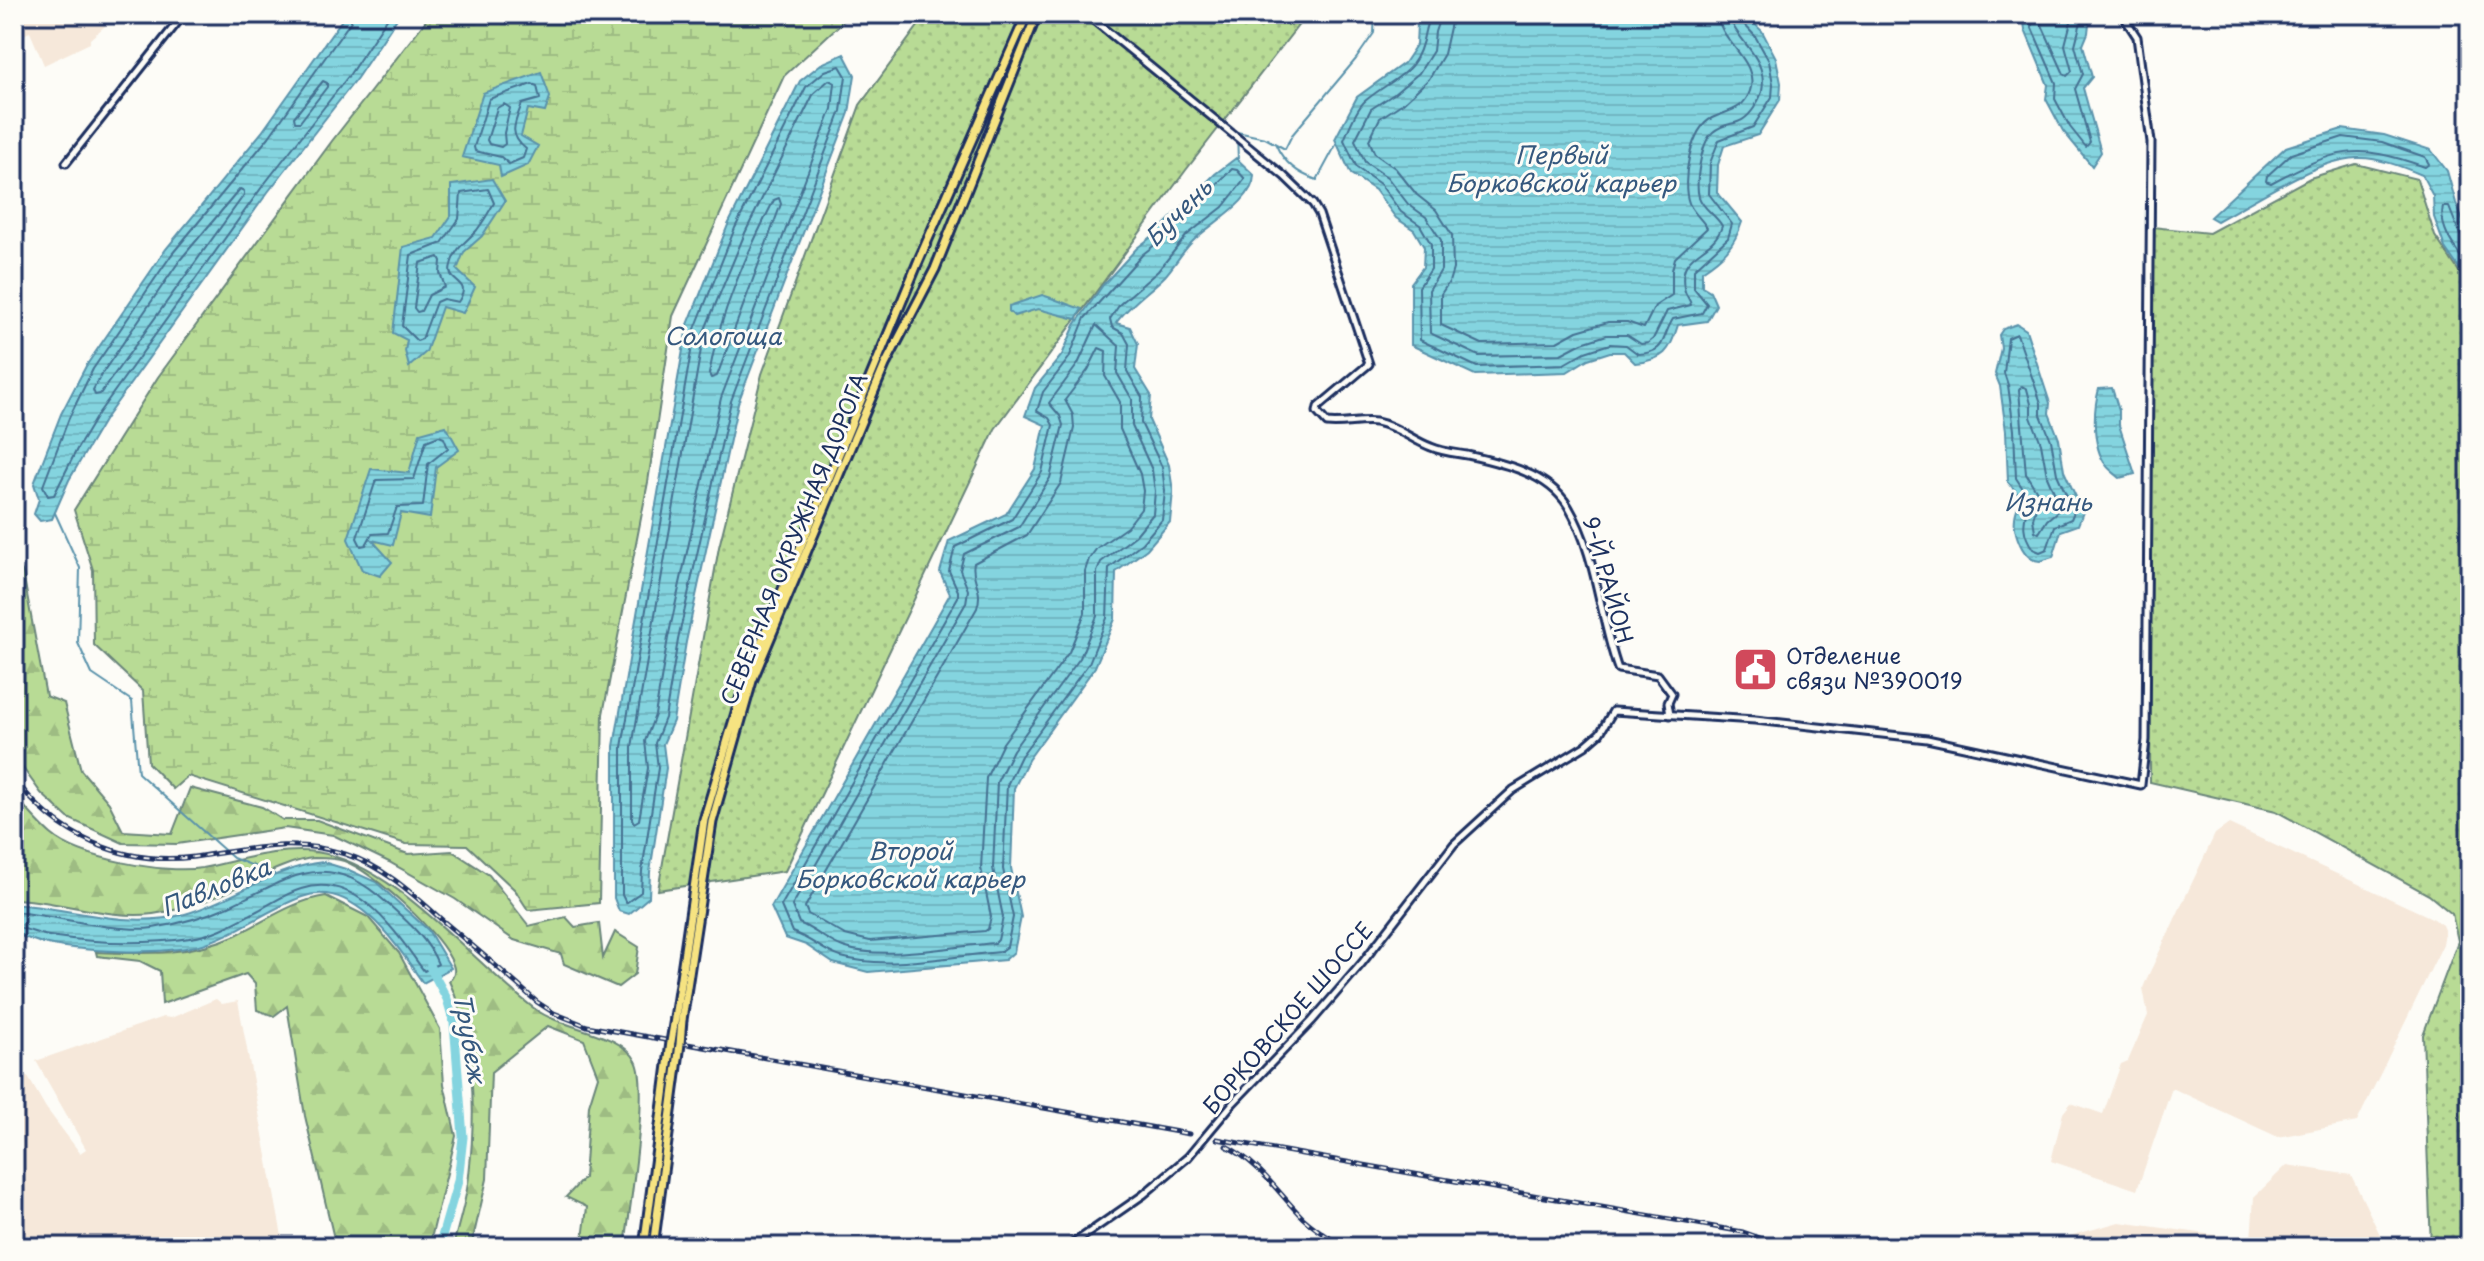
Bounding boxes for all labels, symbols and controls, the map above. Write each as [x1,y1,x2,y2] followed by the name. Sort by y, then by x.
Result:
[1446,136,1677,200] water label: Первый Борковской карьер
[1136,168,1221,254] water label: Бучень
[664,317,783,353] water label: Сологоща
[711,367,875,710] street label: СЕВЕРНАЯ ОКРУЖНАЯ ДОРОГА
[2004,483,2094,519] water label: Изнань
[1576,512,1643,647] street label: 9-Й РАЙОН
[1786,638,1963,696] place label: Отделение связи №390019
[1731,645,1779,693] public building icon: Отделение связи №390019
[795,832,1026,896] water label: Второй Борковской карьер
[155,848,276,924] water label: Павловка
[1194,914,1380,1120] street label: БОРКОВСКОЕ ШОССЕ
[445,990,497,1088] water label: Трубеж

